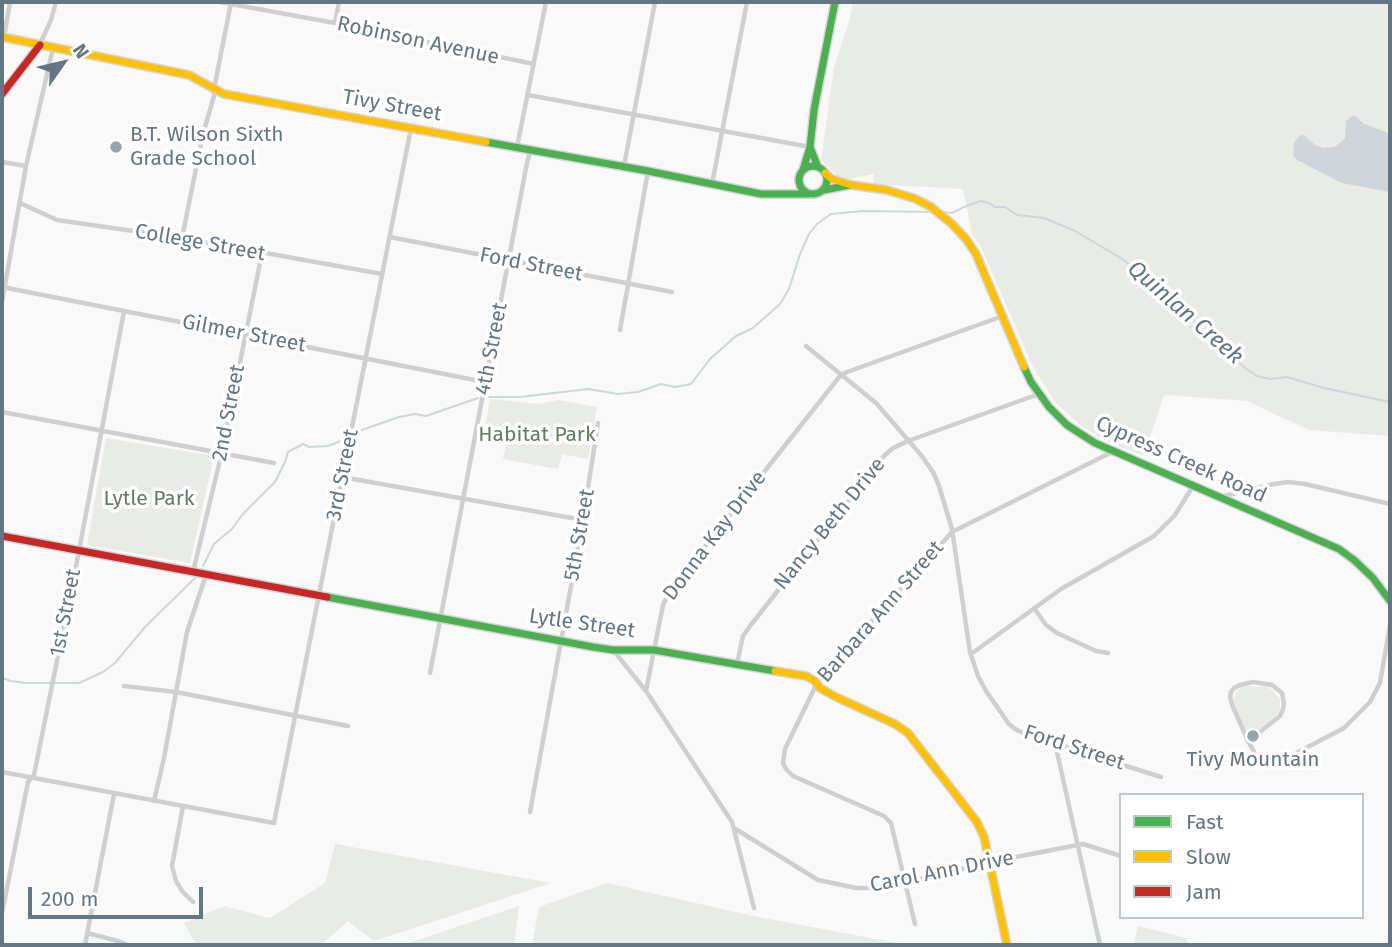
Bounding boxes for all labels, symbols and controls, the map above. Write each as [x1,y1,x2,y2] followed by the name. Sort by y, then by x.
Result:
[335,12,501,70] street label: Robinson Avenue
[28,28,98,98] north arrow
[68,39,94,63] text: N
[341,85,443,127] street label: Tivy Street
[130,122,284,172] place label: B.T. Wilson Sixth Grade School
[108,139,124,155] marker: B.T. Wilson Sixth Grade School
[133,219,267,267] street label: College Street
[477,243,585,287] street label: Ford Street
[1121,255,1249,371] water label: Quinlan Creek
[471,301,513,397] street label: 4th Street
[180,310,308,358] street label: Gilmer Street
[207,363,251,463] street label: 2nd Street
[1092,411,1270,509] street label: Cypress Creek Road
[478,422,596,448] park label: Habitat Park
[322,427,364,523] street label: 3rd Street
[769,453,891,595] street label: Nancy Beth Drive
[658,466,772,606] street label: Donna Kay Drive
[103,486,195,512] park label: Lytle Park
[560,487,600,583] street label: 5th Street
[813,536,949,688] street label: Barbara Ann Street
[45,567,87,659] street label: 1st Street
[527,604,637,644] street label: Lytle Street
[1020,720,1128,776] street label: Ford Street
[1245,728,1261,744] marker: Tivy Mountain
[1186,747,1320,773] place label: Tivy Mountain
[1119,793,1364,919] legend
[1186,809,1224,835] text: Fast
[1186,844,1231,870] text: Slow
[868,846,1016,898] street label: Carol Ann Drive
[32,874,206,918] scale bar
[1186,879,1222,905] text: Jam
[41,886,98,912] text: 200 m

